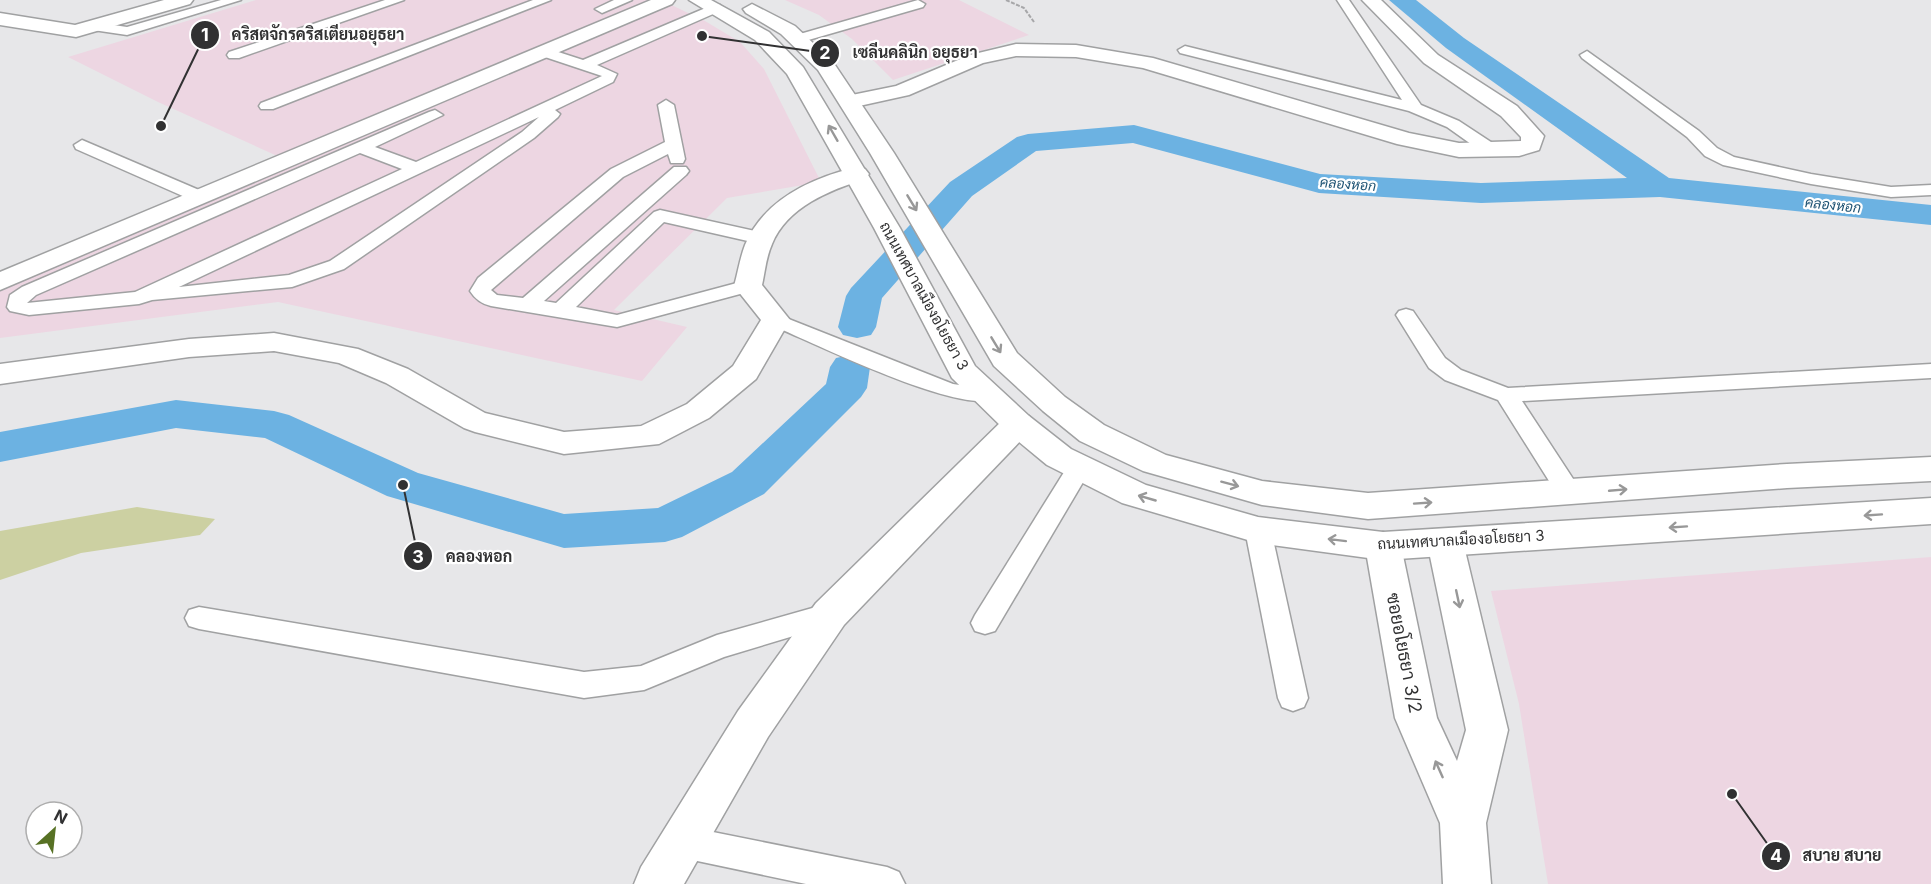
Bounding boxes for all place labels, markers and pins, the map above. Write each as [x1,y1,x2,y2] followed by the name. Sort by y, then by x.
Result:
[190,18,416,52] callout: คริสตจักรคริสเตียนอยุธยา
[810,36,989,70] callout: เซลีนคลินิก อยุธยา
[403,539,524,573] callout: คลองหอก
[1761,839,1894,873] callout: สบาย สบาย

